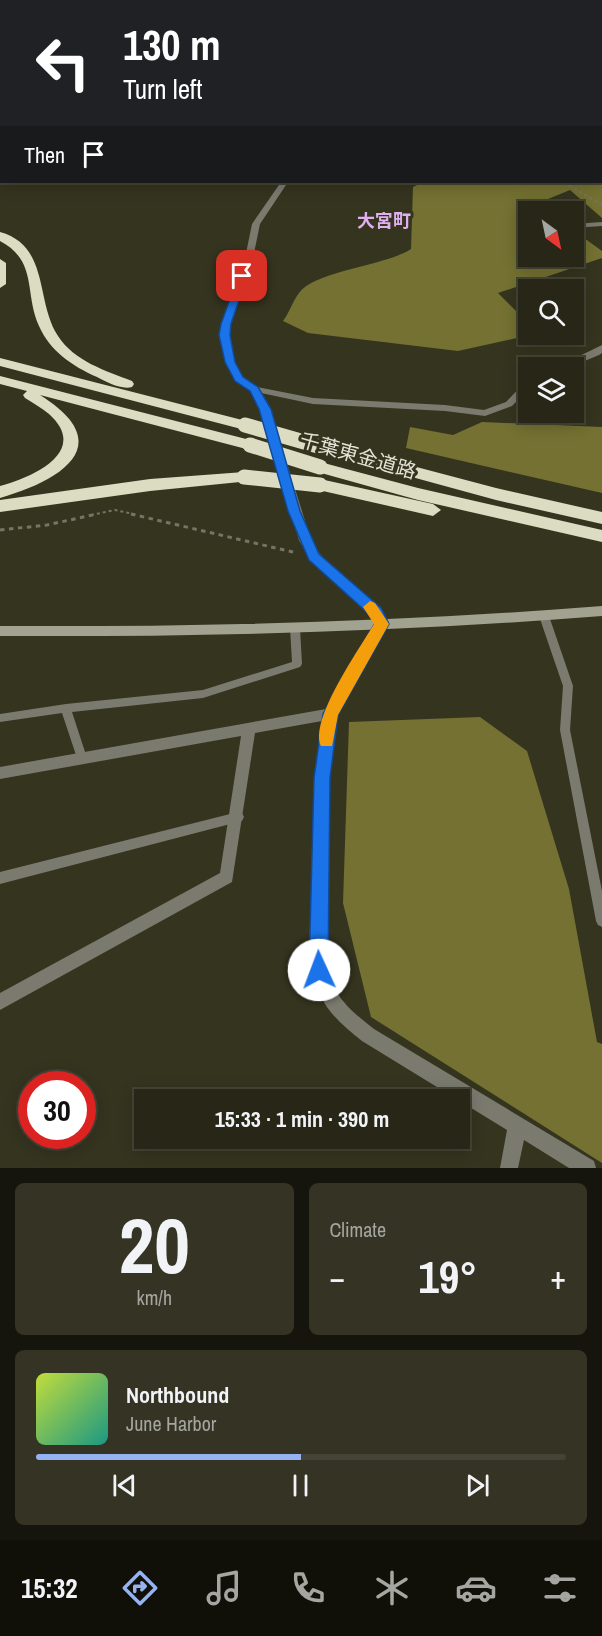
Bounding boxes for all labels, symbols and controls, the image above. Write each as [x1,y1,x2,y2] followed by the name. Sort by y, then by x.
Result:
[123,17,221,73] text: 130 m
[24,24,102,102] icon: left
[123,71,202,107] text: Turn left
[77,138,110,171] icon: arrive
[24,140,65,170] text: Then
[518,201,584,267] north arrow
[518,201,584,423] map controls
[357,208,411,233] district label: 大宮町
[216,250,267,301] pin
[225,259,258,292] icon: arrive
[518,279,584,345] button: search
[518,357,584,423] button: layers
[297,425,419,485] street label: 千葉東金道路
[287,938,351,1002] position arrow
[18,1071,96,1149] speed limit sign: 30
[215,1104,389,1134] text: 15:33 · 1 min · 390 m
[119,1192,190,1297] text: 20
[330,1216,386,1243] text: Climate
[418,1246,477,1307] text: 19°
[330,1255,345,1299] text: −
[550,1255,566,1299] text: +
[136,1284,172,1311] text: km/h
[126,1380,229,1410] text: Northbound
[126,1410,216,1437] text: June Harbor
[108,1469,141,1502] icon: previous
[284,1469,317,1502] icon: pause
[461,1469,494,1502] icon: next
[119,1567,161,1609] icon: directions
[203,1567,245,1609] icon: music
[287,1567,329,1609] icon: phone
[371,1567,413,1609] icon: climate
[455,1567,497,1609] icon: car
[539,1567,581,1609] icon: filters
[21,1570,78,1606] text: 15:32

